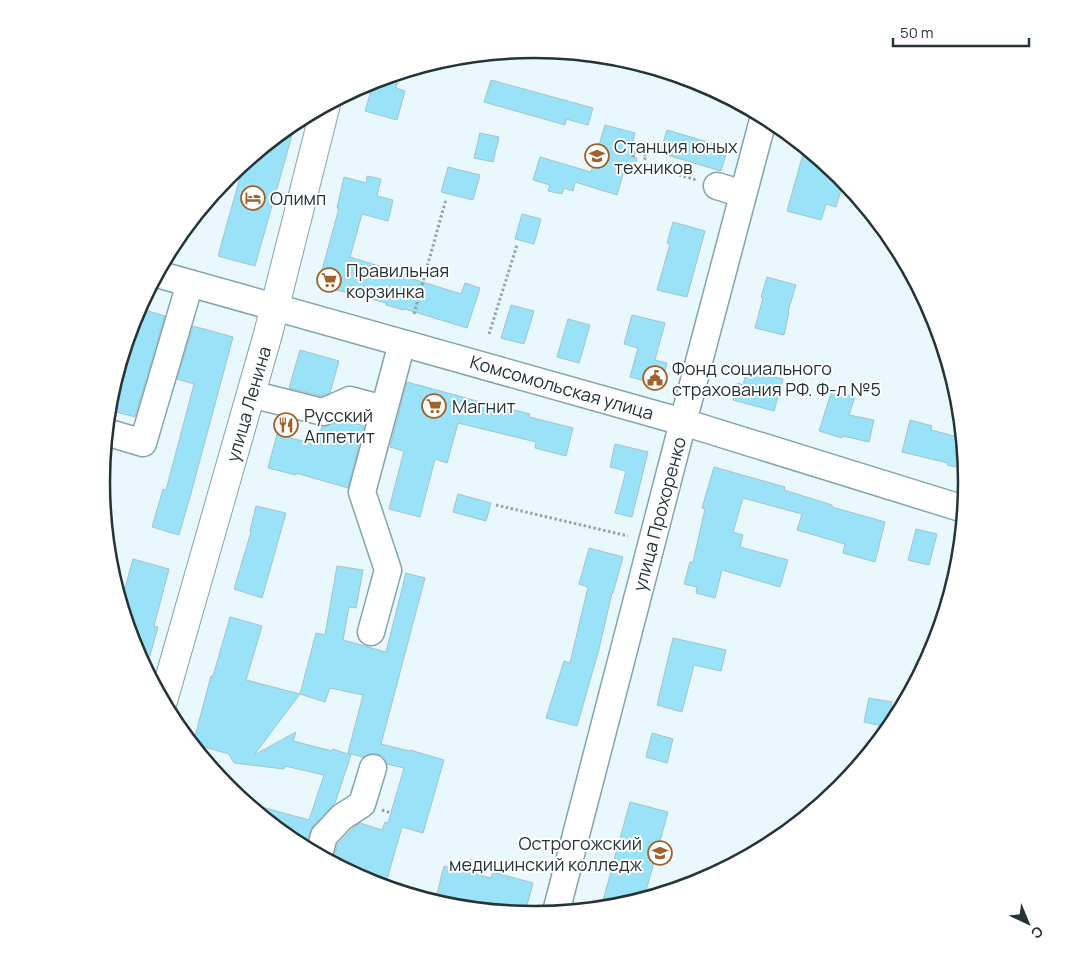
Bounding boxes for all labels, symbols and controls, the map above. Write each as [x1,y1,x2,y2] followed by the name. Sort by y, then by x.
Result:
[893,15,1029,47] scale bar
[900,22,934,43] text: 50 m
[614,134,738,179] place label: Станция юных техников
[584,143,610,169] school or university icon: Станция юных техников
[240,185,266,211] hotel icon: Олимп
[270,186,326,210] place label: Олимп
[346,258,449,303] place label: Правильная корзинка
[316,267,342,293] supermarket icon: Правильная корзинка
[220,343,276,465] street label: улица Ленина
[467,349,657,425] street label: Комсомольская улица
[672,356,881,401] place label: Фонд социального страхования РФ. Ф-л №5
[642,365,668,391] public building icon: Фонд социального страхования РФ. Ф-л №5
[421,393,447,419] supermarket icon: Магнит
[452,394,516,418] place label: Магнит
[304,403,375,448] place label: Русский Аппетит
[273,412,299,438] restaurant icon: Русский Аппетит
[627,434,691,594] street label: улица Прохоренко
[449,831,642,876] place label: Острогожский медицинский колледж
[647,840,673,866] school or university icon: Острогожский медицинский колледж
[1003,898,1053,948] north arrow
[1027,922,1048,943] text: С

